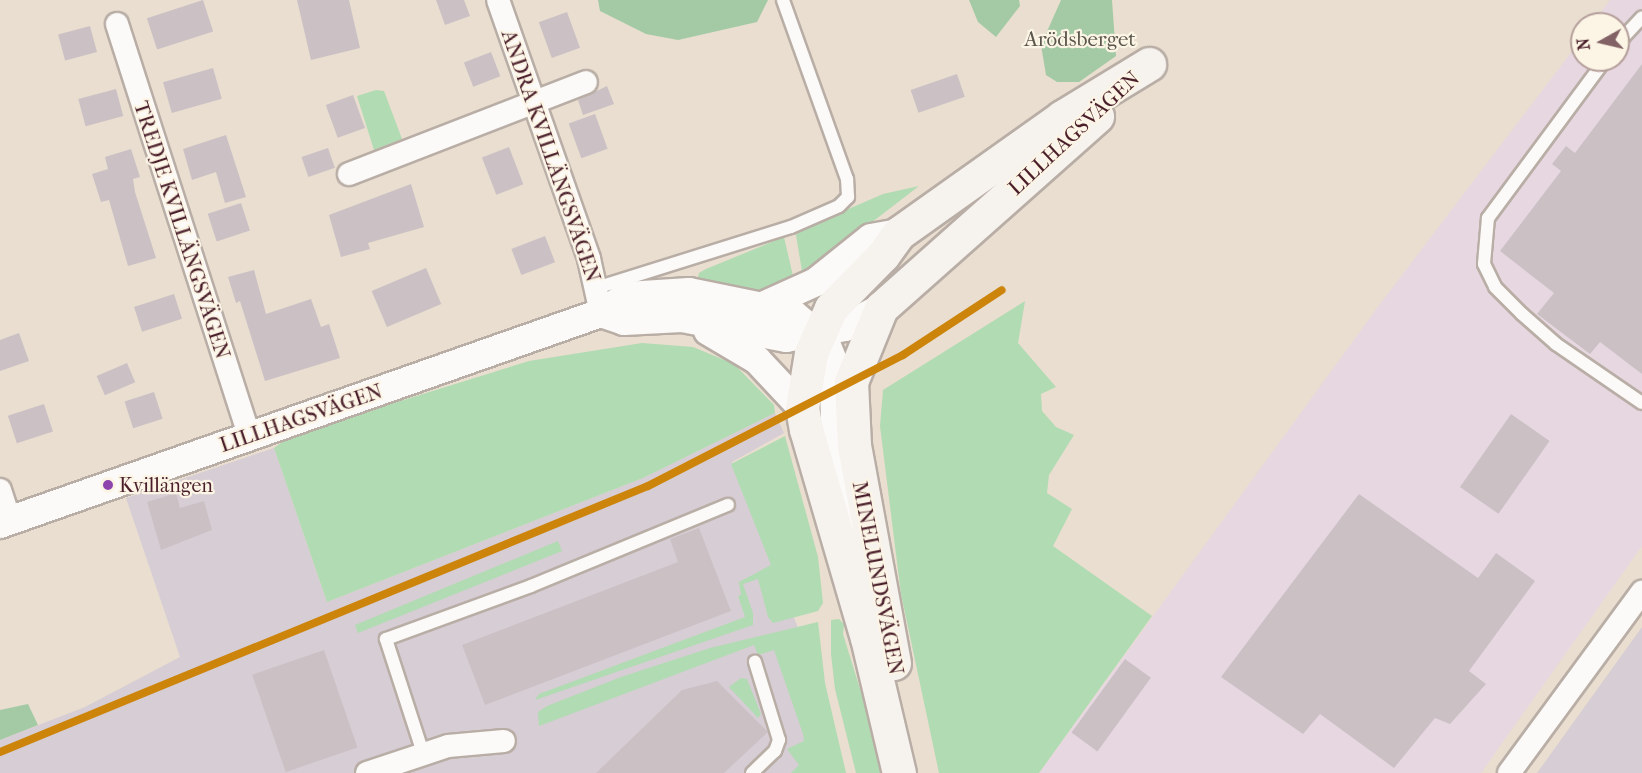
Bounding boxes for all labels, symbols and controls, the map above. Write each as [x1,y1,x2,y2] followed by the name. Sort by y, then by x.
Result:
[1570,12,1630,72] north arrow
[496,26,606,286] street label: ANDRA KVILLÄNGSVÄGEN
[1024,26,1136,52] park label: Arödsberget
[1573,37,1594,52] text: N
[1003,66,1145,200] street label: LILLHAGSVÄGEN
[128,98,236,362] street label: TREDJE KVILLÄNGSVÄGEN
[216,378,386,458] street label: LILLHAGSVÄGEN
[119,473,213,497] place label: Kvillängen
[102,479,114,491] marker: Kvillängen
[847,479,909,677] street label: MINELUNDSVÄGEN

